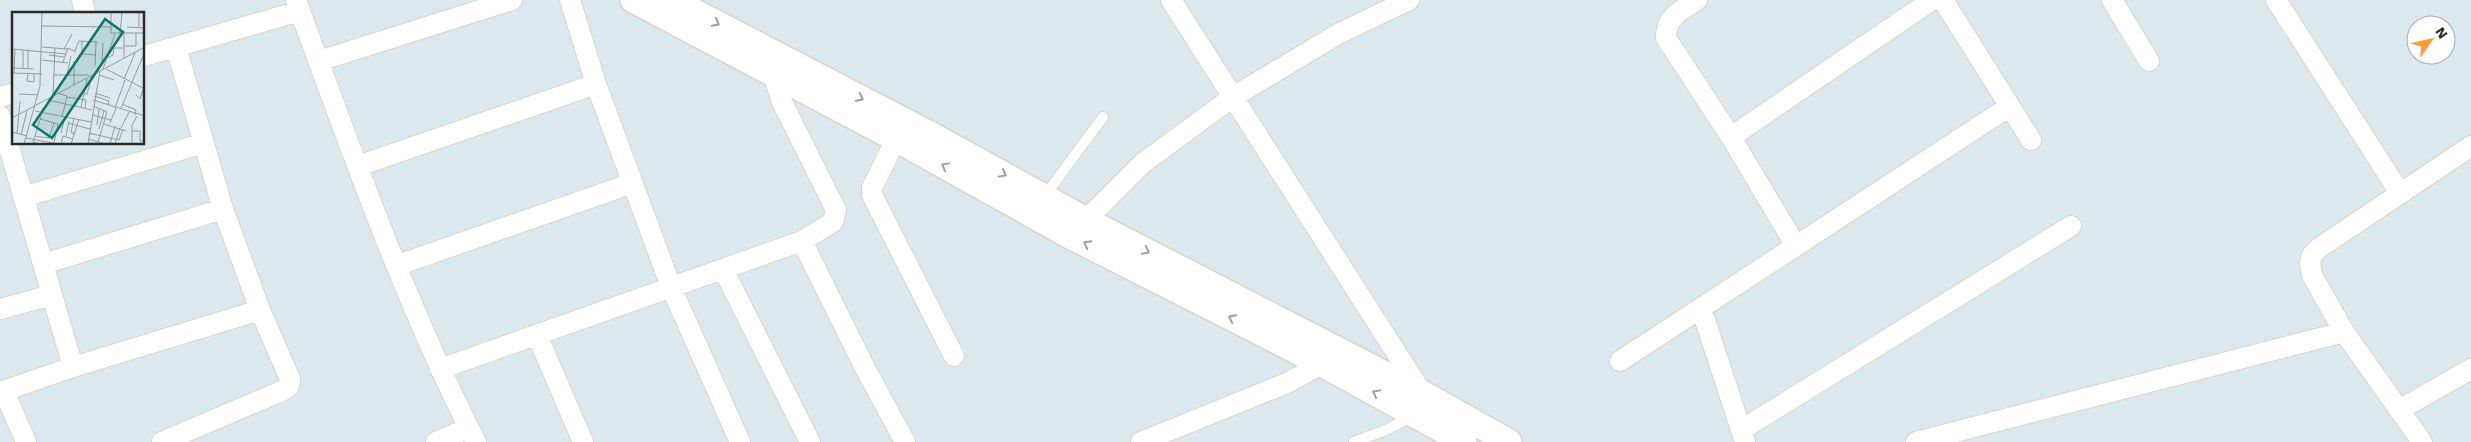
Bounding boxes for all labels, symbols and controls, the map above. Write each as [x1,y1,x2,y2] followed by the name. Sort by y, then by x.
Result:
[12,12,145,145] inset map
[2406,15,2456,65] north arrow
[710,17,719,27] one-way arrow
[2432,24,2451,42] text: N
[854,92,863,102] one-way arrow
[941,162,950,172] one-way arrow
[998,168,1007,178] one-way arrow
[1083,241,1092,251] one-way arrow
[1141,245,1150,255] one-way arrow
[1228,314,1237,324] one-way arrow
[1372,389,1381,399] one-way arrow

